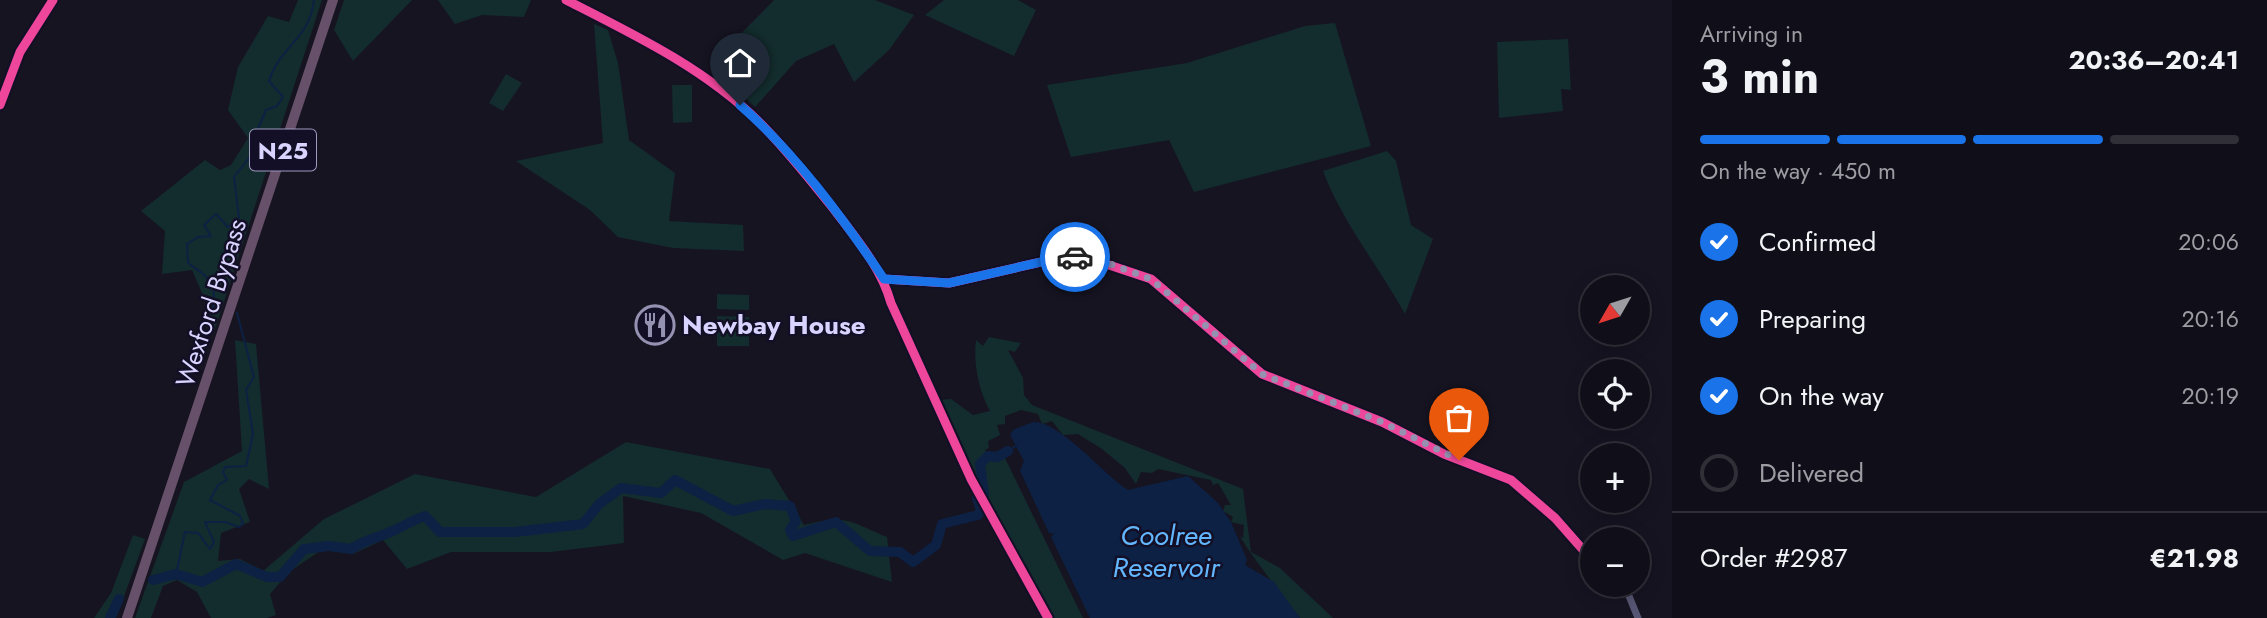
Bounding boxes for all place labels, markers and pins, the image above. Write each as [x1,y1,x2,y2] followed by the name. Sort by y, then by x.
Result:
[710,33,770,105] pin
[634,304,676,346] restaurant icon: Newbay House
[682,306,866,344] place label: Newbay House
[1429,388,1489,460] pin

